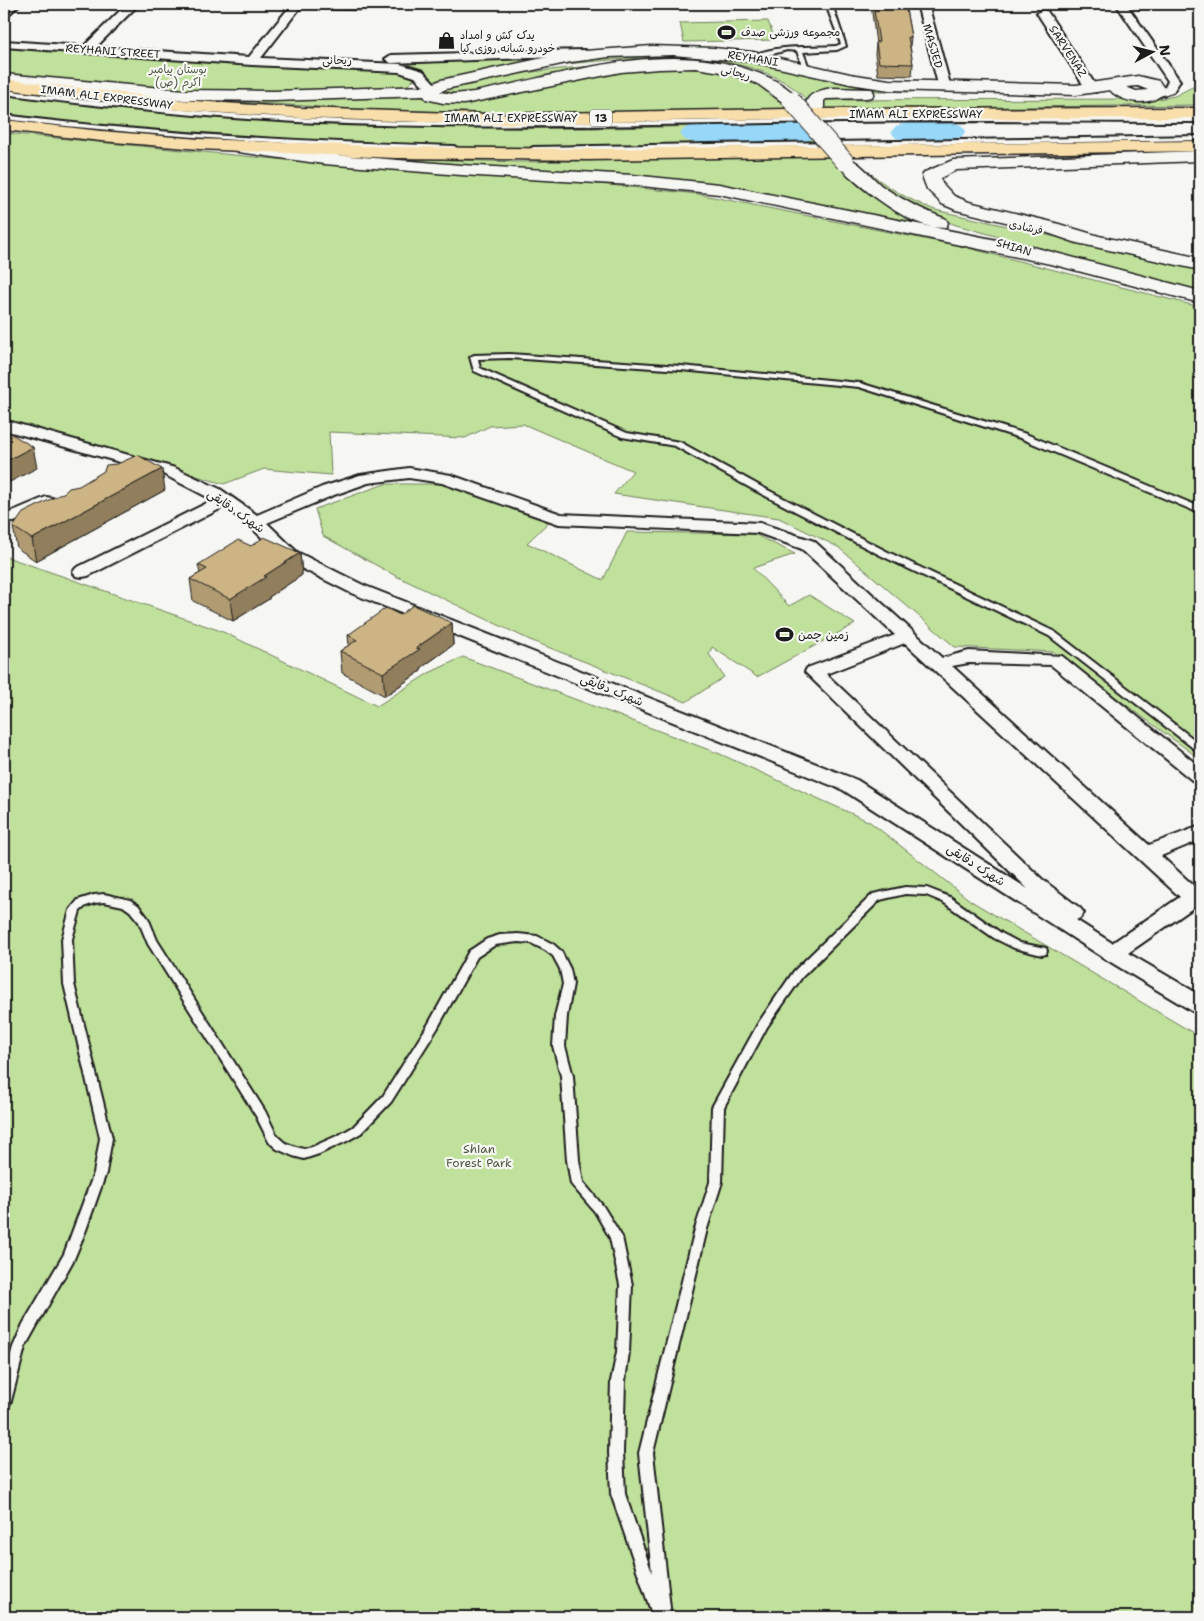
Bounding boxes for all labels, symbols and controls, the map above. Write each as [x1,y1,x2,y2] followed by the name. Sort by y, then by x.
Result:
[717,22,737,42] sports icon: مجموعه ورزشی صدف
[919,22,946,70] street label: MASJED
[1045,23,1090,80] street label: SARVENAZ
[741,25,840,40] place label: مجموعه ورزشی صدف
[460,28,555,56] place label: یدک کش و امداد خودرو شبانه روزی کیا
[1126,28,1176,78] north arrow
[436,31,456,51] shop icon: یدک کش و امداد خودرو شبانه روزی کیا
[65,41,161,62] street label: REYHANI STREET
[1155,44,1175,57] text: N
[727,47,779,70] street label: REYHANI
[322,53,352,68] street label: ریحانی
[720,61,752,84] street label: ریحانی
[148,62,207,91] park label: بوستان پیامبر اکرم (ص)
[40,82,174,113] street label: IMAM ALI EXPRESSWAY
[849,107,983,122] street label: IMAM ALI EXPRESSWAY
[590,110,612,126] road number: 13
[444,111,578,126] street label: IMAM ALI EXPRESSWAY
[1008,217,1044,238] street label: فرشادی
[995,235,1033,260] street label: SHIAN
[204,485,268,537] street label: شهرک دقایقی
[774,625,794,645] sports icon: زمین چمن
[798,627,849,643] place label: زمین چمن
[578,670,646,710] street label: شهرک دقایقی
[944,840,1008,890] street label: شهرک دقایقی
[446,1141,512,1171] park label: Shian Forest Park

